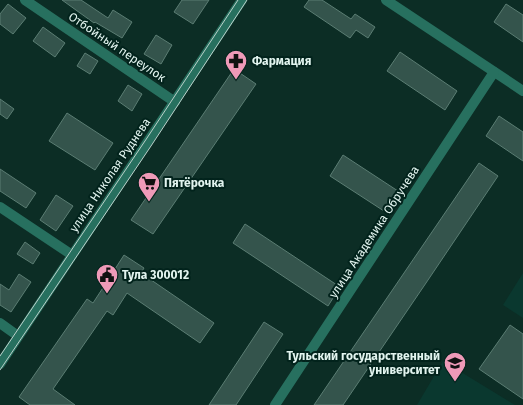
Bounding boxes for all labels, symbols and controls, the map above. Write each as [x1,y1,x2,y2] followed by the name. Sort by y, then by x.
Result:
[66,9,169,85] street label: Отбойный переулок
[223,48,249,81] pharmacy icon: Фармация
[252,54,311,68] place label: Фармация
[67,115,153,235] street label: улица Николая Руднева
[326,163,422,301] street label: улица Академика Обручева
[136,170,162,203] supermarket icon: Пятёрочка
[164,176,225,190] place label: Пятёрочка
[94,262,120,295] public building icon: Тула 300012
[122,268,189,282] place label: Тула 300012
[287,349,440,377] place label: Тульский государственный университет
[442,350,468,383] school or university icon: Тульский государственный университет

